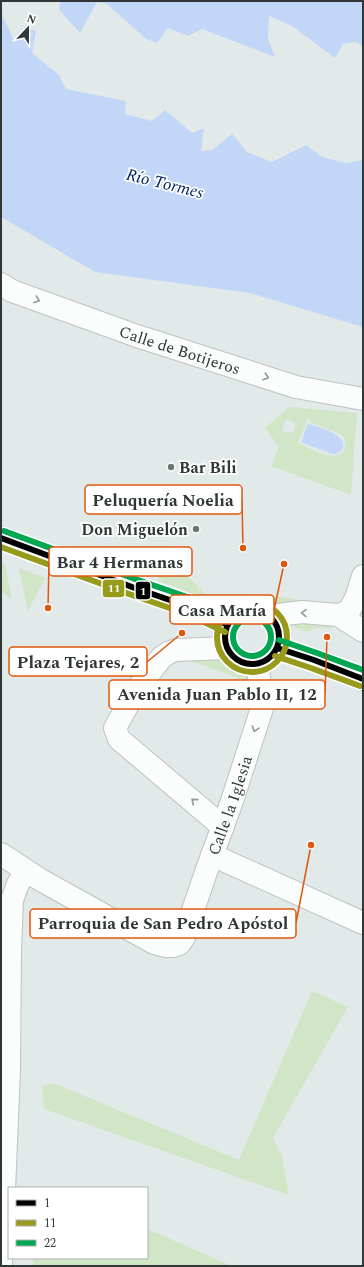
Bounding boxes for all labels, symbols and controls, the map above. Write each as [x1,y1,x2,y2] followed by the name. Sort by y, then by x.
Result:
[8,8,48,48] north arrow
[24,10,39,29] text: N
[123,162,206,206] water label: Río Tormes
[33,295,40,304] one-way arrow
[116,320,243,381] street label: Calle de Botijeros
[262,372,269,381] one-way arrow
[179,456,237,480] place label: Bar Bili
[166,462,176,472] marker: Bar Bili
[85,485,242,514] callout: Peluquería Noelia
[92,488,234,514] text: Peluquería Noelia
[81,518,188,542] place label: Don Miguelón
[191,524,201,534] marker: Don Miguelón
[49,547,192,576] callout: Bar 4 Hermanas
[57,550,183,576] text: Bar 4 Hermanas
[102,579,125,598] line badge: 11
[108,580,120,597] text: 11
[135,581,151,600] line badge: 1
[140,583,146,600] text: 1
[170,595,274,624] callout: Casa María
[178,598,267,624] text: Casa María
[301,609,307,617] one-way arrow
[9,647,147,676] callout: Plaza Tejares, 2
[17,650,139,676] text: Plaza Tejares, 2
[109,680,325,709] callout: Avenida Juan Pablo II, 12
[117,682,317,708] text: Avenida Juan Pablo II, 12
[251,725,260,732] one-way arrow
[202,752,259,859] street label: Calle la Iglesia
[191,799,198,806] one-way arrow
[30,909,296,938] callout: Parroquia de San Pedro Apóstol
[38,911,289,937] text: Parroquia de San Pedro Apóstol
[8,1187,148,1259] legend
[44,1194,50,1213] text: 1
[44,1214,56,1233] text: 11
[44,1234,56,1253] text: 22

